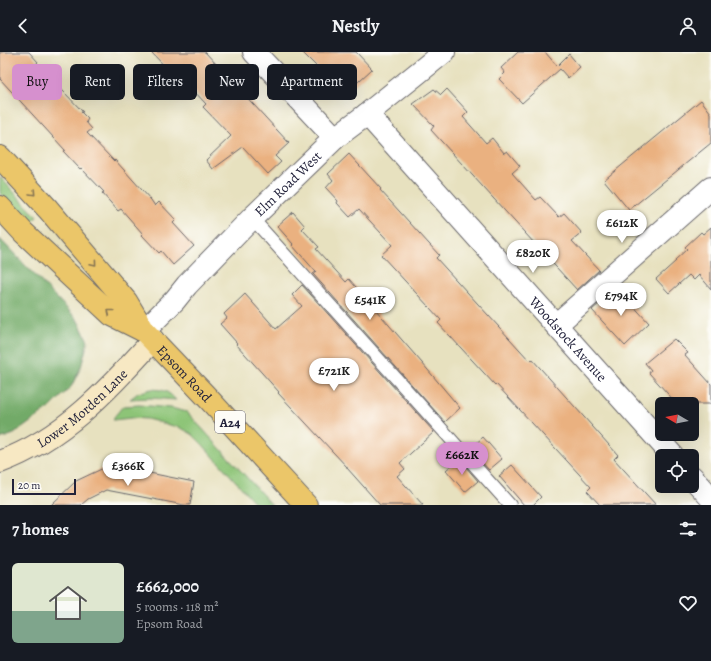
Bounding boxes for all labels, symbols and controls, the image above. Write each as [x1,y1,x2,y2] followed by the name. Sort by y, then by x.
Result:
[332,14,379,38] text: Nestly
[12,15,34,37] icon: back
[677,15,699,37] icon: person
[12,64,62,100] chip: Buy
[70,64,125,100] chip: Rent
[133,64,197,100] chip: Filters
[205,64,259,100] chip: New
[267,64,357,100] chip: Apartment
[250,146,326,220] street label: Elm Road West
[28,188,36,196] one-way arrow
[594,210,650,244] pin: £612K
[606,214,638,231] text: £612K
[505,240,561,274] pin: £820K
[516,244,550,261] text: £820K
[89,259,96,266] one-way arrow
[593,283,649,317] pin: £794K
[342,287,398,321] pin: £541K
[605,287,637,304] text: £794K
[354,291,386,308] text: £541K
[525,292,612,386] street label: Woodstock Avenue
[108,310,115,317] one-way arrow
[153,341,216,406] street label: Epsom Road
[306,358,362,392] pin: £721K
[318,362,350,379] text: £721K
[33,364,132,452] street label: Lower Morden Lane
[655,397,699,441] north arrow
[655,397,699,493] map controls
[215,411,245,433] road number: A24
[434,442,490,476] pin: £662K
[445,446,479,463] text: £662K
[655,449,699,493] button: locate
[100,453,156,487] pin: £366K
[111,457,145,474] text: £366K
[12,477,76,496] scale bar
[18,478,40,493] text: 20 m
[12,518,69,541] text: 7 homes
[677,518,699,540] icon: filters
[136,575,199,598] text: £662,000
[44,579,92,627] icon: home
[677,592,699,614] icon: heart
[136,598,219,615] text: 5 rooms · 118 m²
[136,615,203,632] text: Epsom Road

